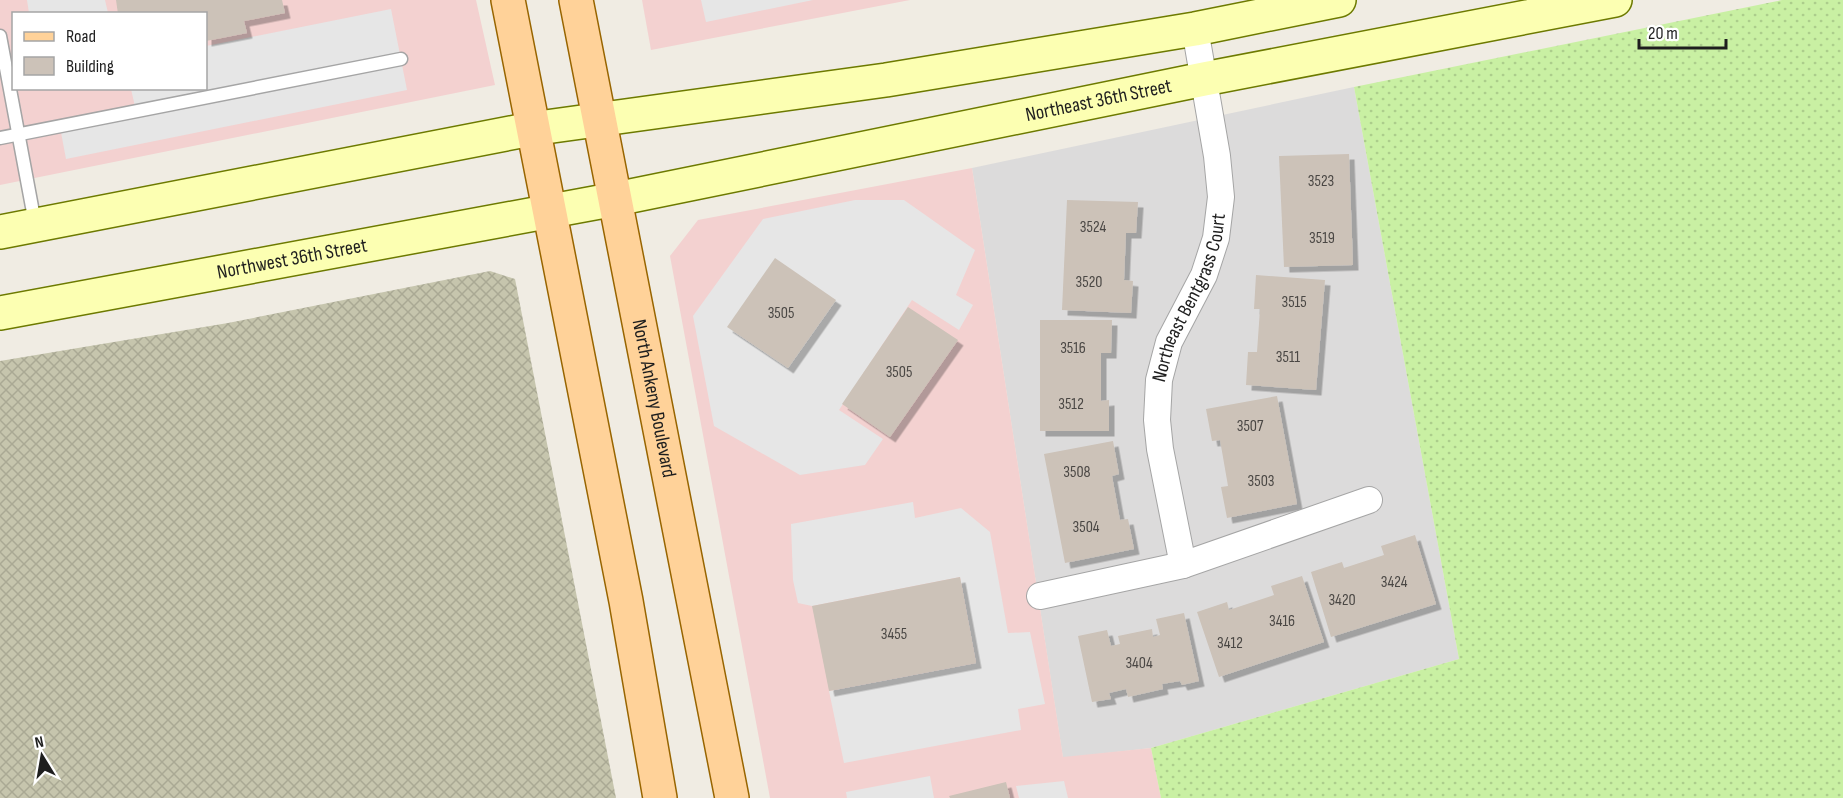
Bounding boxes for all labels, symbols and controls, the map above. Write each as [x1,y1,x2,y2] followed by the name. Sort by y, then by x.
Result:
[12,12,207,90] legend
[1639,12,1726,50] scale bar
[1648,23,1678,44] text: 20 m
[66,26,96,47] text: Road
[66,56,114,77] text: Building
[1023,74,1174,127] street label: Northeast 36th Street
[1308,172,1334,191] house number: 3523
[1147,212,1231,384] street label: Northeast Bentgrass Court
[1080,218,1106,237] house number: 3524
[1309,229,1335,248] house number: 3519
[215,233,369,285] street label: Northwest 36th Street
[1076,273,1102,292] house number: 3520
[1281,293,1307,312] house number: 3515
[768,304,794,323] house number: 3505
[627,317,681,480] street label: North Ankeny Boulevard
[1060,339,1086,358] house number: 3516
[1276,348,1301,367] house number: 3511
[886,363,912,382] house number: 3505
[1058,395,1084,414] house number: 3512
[1237,417,1264,436] house number: 3507
[1063,463,1091,482] house number: 3508
[1248,472,1274,491] house number: 3503
[1073,518,1100,537] house number: 3504
[1381,573,1408,592] house number: 3424
[1328,591,1356,610] house number: 3420
[1269,612,1295,631] house number: 3416
[881,625,907,644] house number: 3455
[1217,634,1243,653] house number: 3412
[1125,654,1153,673] house number: 3404
[12,726,72,786] north arrow
[33,733,45,753] text: N

